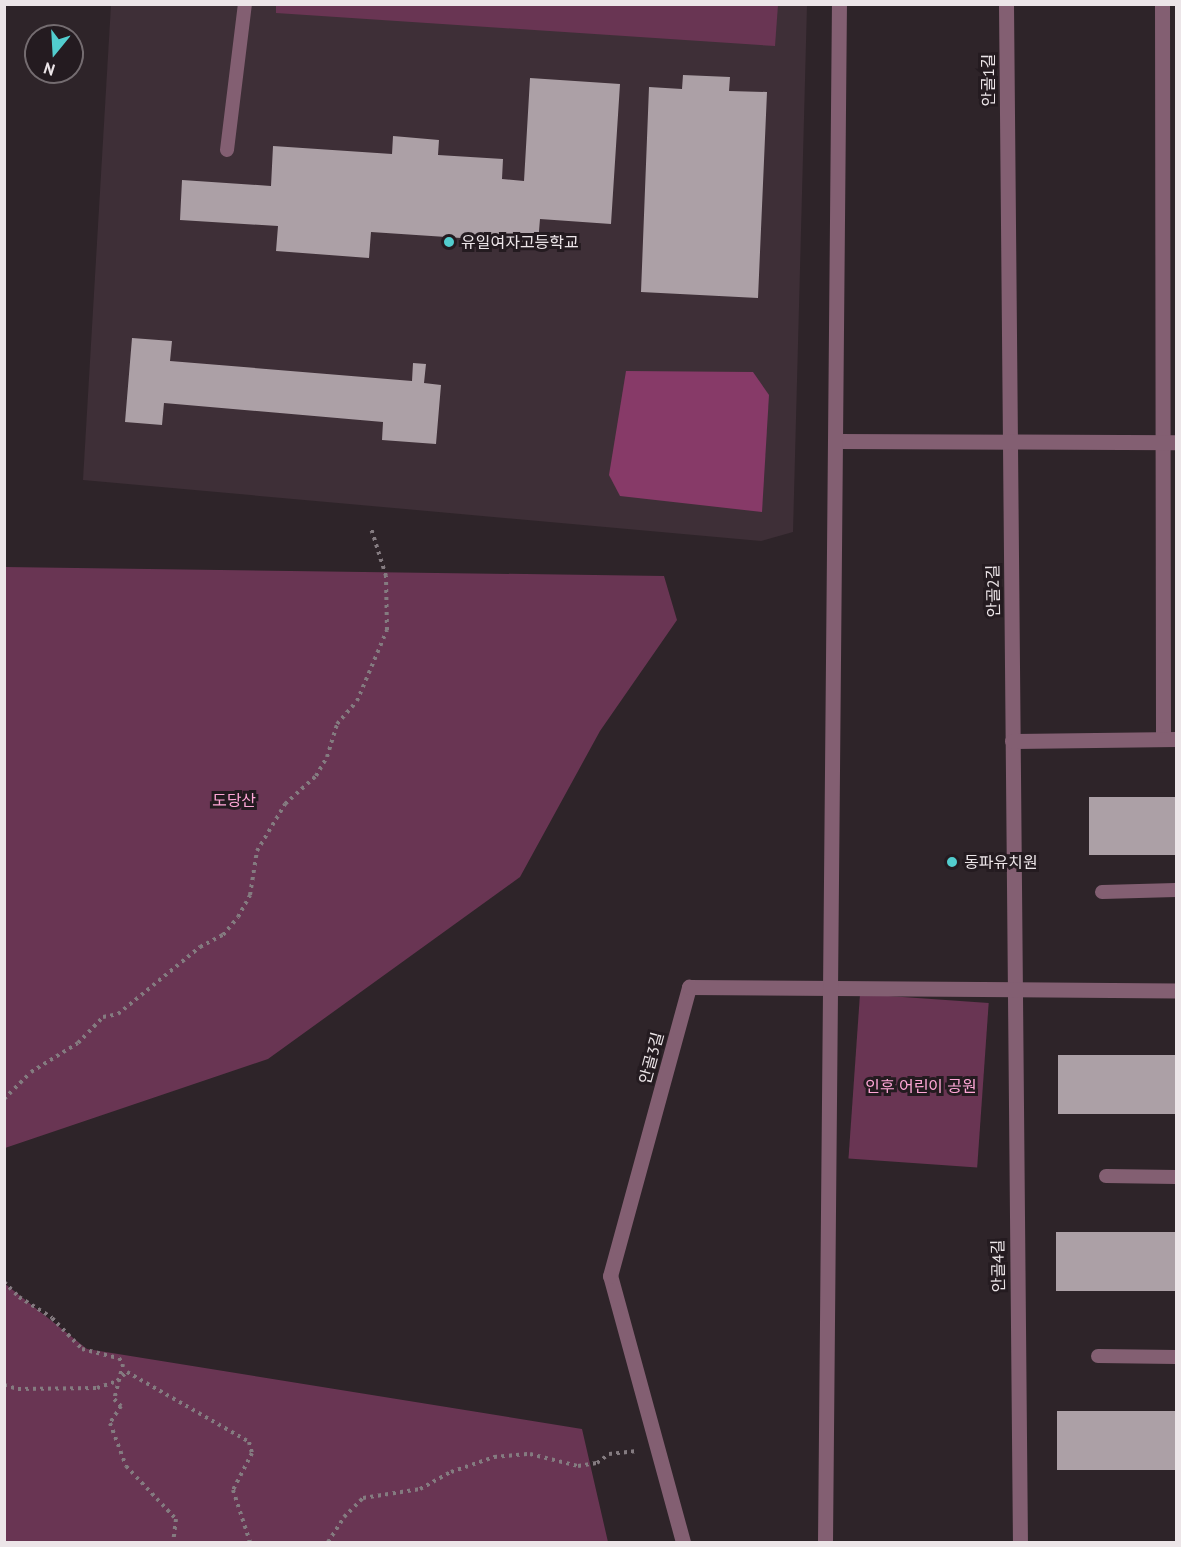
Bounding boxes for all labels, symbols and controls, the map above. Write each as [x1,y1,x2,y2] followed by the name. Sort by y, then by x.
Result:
[24,24,84,84] north arrow
[978,54,998,106] street label: 안골1길
[41,58,57,80] text: N
[461,232,579,252] place label: 유일여자고등학교
[442,235,456,249] marker: 유일여자고등학교
[983,564,1003,618] street label: 안골2길
[212,790,256,810] park label: 도당산
[964,852,1038,872] place label: 동파유치원
[945,855,959,869] marker: 동파유치원
[635,1030,667,1086] street label: 안골3길
[865,1076,977,1096] park label: 인후 어린이 공원
[988,1239,1008,1293] street label: 안골4길

